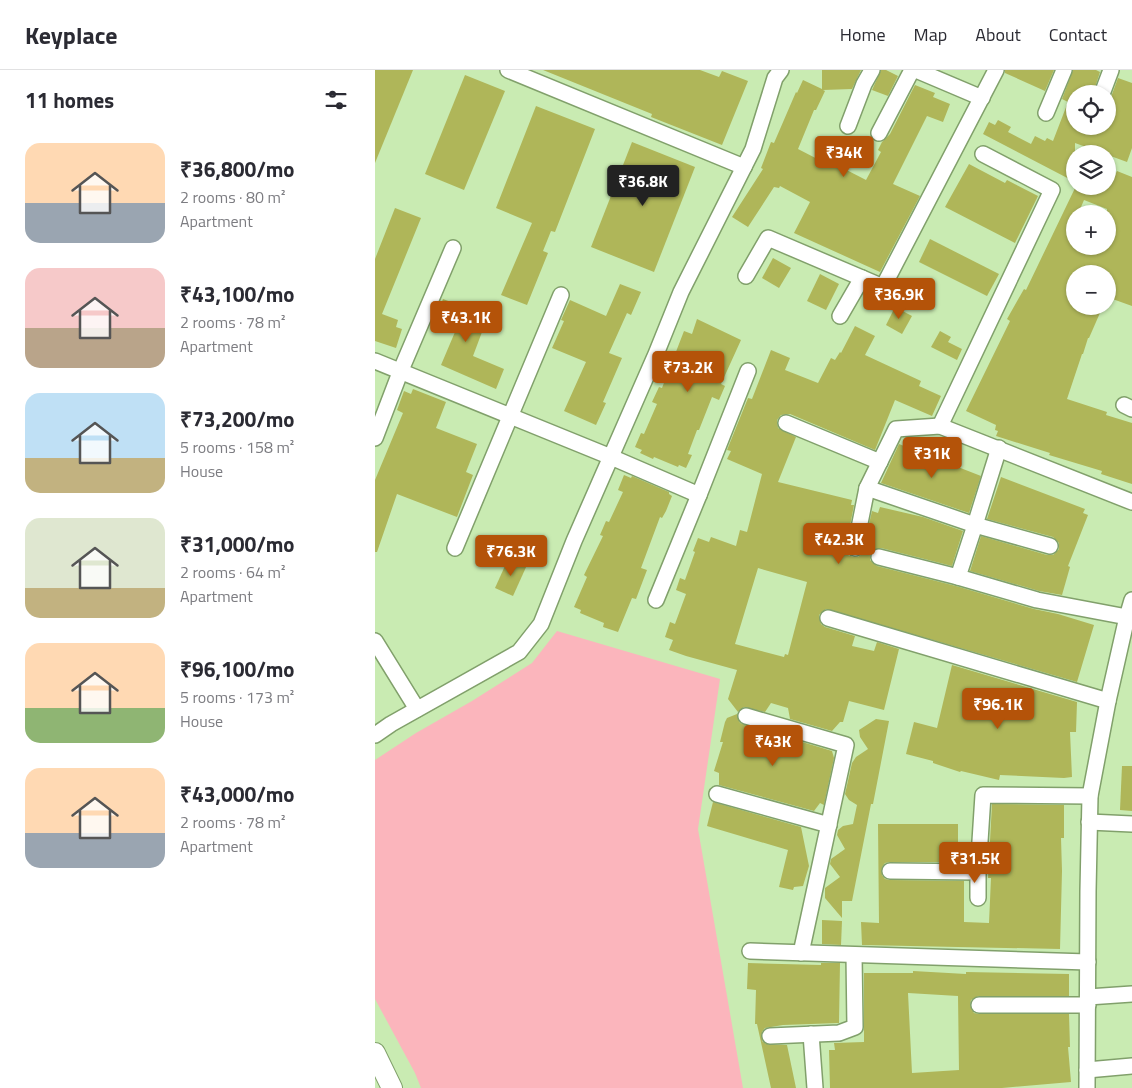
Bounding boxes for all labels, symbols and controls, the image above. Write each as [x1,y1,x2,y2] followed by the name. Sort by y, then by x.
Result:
[25,17,118,53] text: Keyplace
[840,21,886,48] text: Home
[914,21,947,48] text: Map
[975,21,1021,48] text: About
[1049,21,1107,48] text: Contact
[25,84,114,116] text: 11 homes
[1066,85,1116,315] map controls
[1066,85,1116,135] button: locate
[322,86,350,114] icon: filters
[814,136,874,178] pin: ₹34K
[826,140,862,164] text: ₹34K
[1066,145,1116,195] button: layers
[180,153,294,185] text: ₹36,800/mo
[65,163,125,223] icon: home
[602,164,684,207] pin: ₹36.8K
[618,169,668,193] text: ₹36.8K
[180,185,285,209] text: 2 rooms · 80 m²
[1066,205,1116,255] button: +
[180,209,253,233] text: Apartment
[1066,265,1116,315] button: −
[180,278,294,310] text: ₹43,100/mo
[858,278,940,320] pin: ₹36.9K
[874,282,924,306] text: ₹36.9K
[65,288,125,348] icon: home
[425,300,507,343] pin: ₹43.1K
[441,305,491,329] text: ₹43.1K
[180,310,285,334] text: 2 rooms · 78 m²
[180,334,253,358] text: Apartment
[647,350,729,393] pin: ₹73.2K
[663,355,713,379] text: ₹73.2K
[180,403,294,435] text: ₹73,200/mo
[65,413,125,473] icon: home
[180,435,294,459] text: 5 rooms · 158 m²
[902,436,962,479] pin: ₹31K
[914,441,950,465] text: ₹31K
[180,459,223,483] text: House
[798,522,880,565] pin: ₹42.3K
[814,527,864,551] text: ₹42.3K
[180,528,294,560] text: ₹31,000/mo
[470,534,552,577] pin: ₹76.3K
[65,538,125,598] icon: home
[486,539,536,563] text: ₹76.3K
[180,560,285,584] text: 2 rooms · 64 m²
[180,584,253,608] text: Apartment
[180,653,294,685] text: ₹96,100/mo
[65,663,125,723] icon: home
[180,685,294,709] text: 5 rooms · 173 m²
[957,688,1039,730] pin: ₹96.1K
[973,692,1023,716] text: ₹96.1K
[180,709,223,733] text: House
[743,724,803,767] pin: ₹43K
[755,729,791,753] text: ₹43K
[180,778,294,810] text: ₹43,000/mo
[65,788,125,848] icon: home
[180,810,285,834] text: 2 rooms · 78 m²
[180,834,253,858] text: Apartment
[934,842,1016,884] pin: ₹31.5K
[950,846,1000,870] text: ₹31.5K

